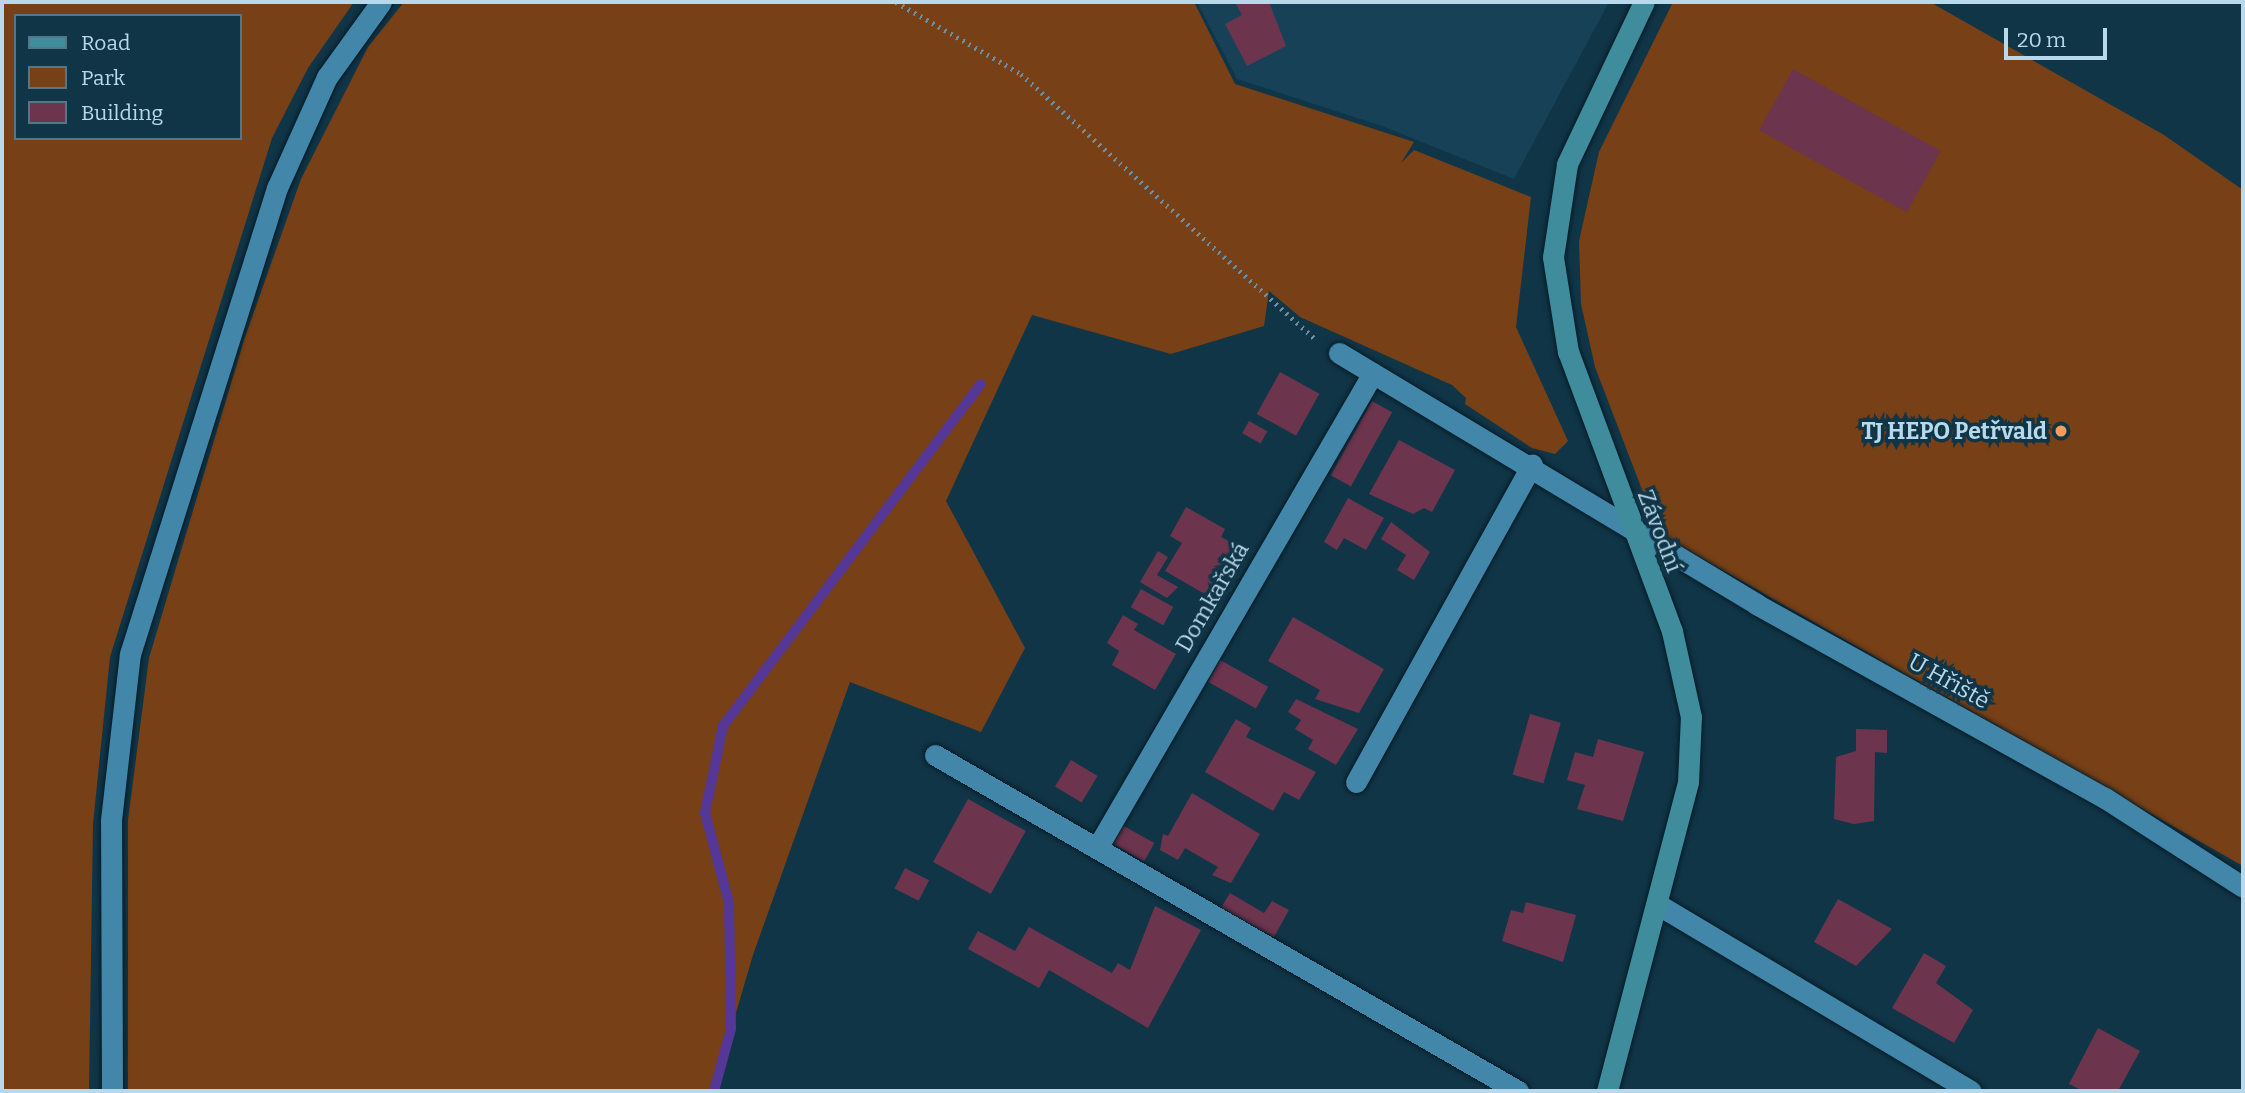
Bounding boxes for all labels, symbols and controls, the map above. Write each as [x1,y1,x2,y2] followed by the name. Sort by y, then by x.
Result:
[14,14,242,140] legend
[2007,14,2110,58] scale bar
[2017,27,2066,53] text: 20 m
[81,30,130,56] text: Road
[81,65,125,91] text: Park
[81,100,163,126] text: Building
[1861,417,2047,445] place label: TJ HEPO Petřvald
[2053,423,2069,439] marker: TJ HEPO Petřvald
[1632,486,1688,576] street label: Závodní
[1169,537,1255,657] street label: Domkařská
[1904,647,1994,715] street label: U Hřiště

